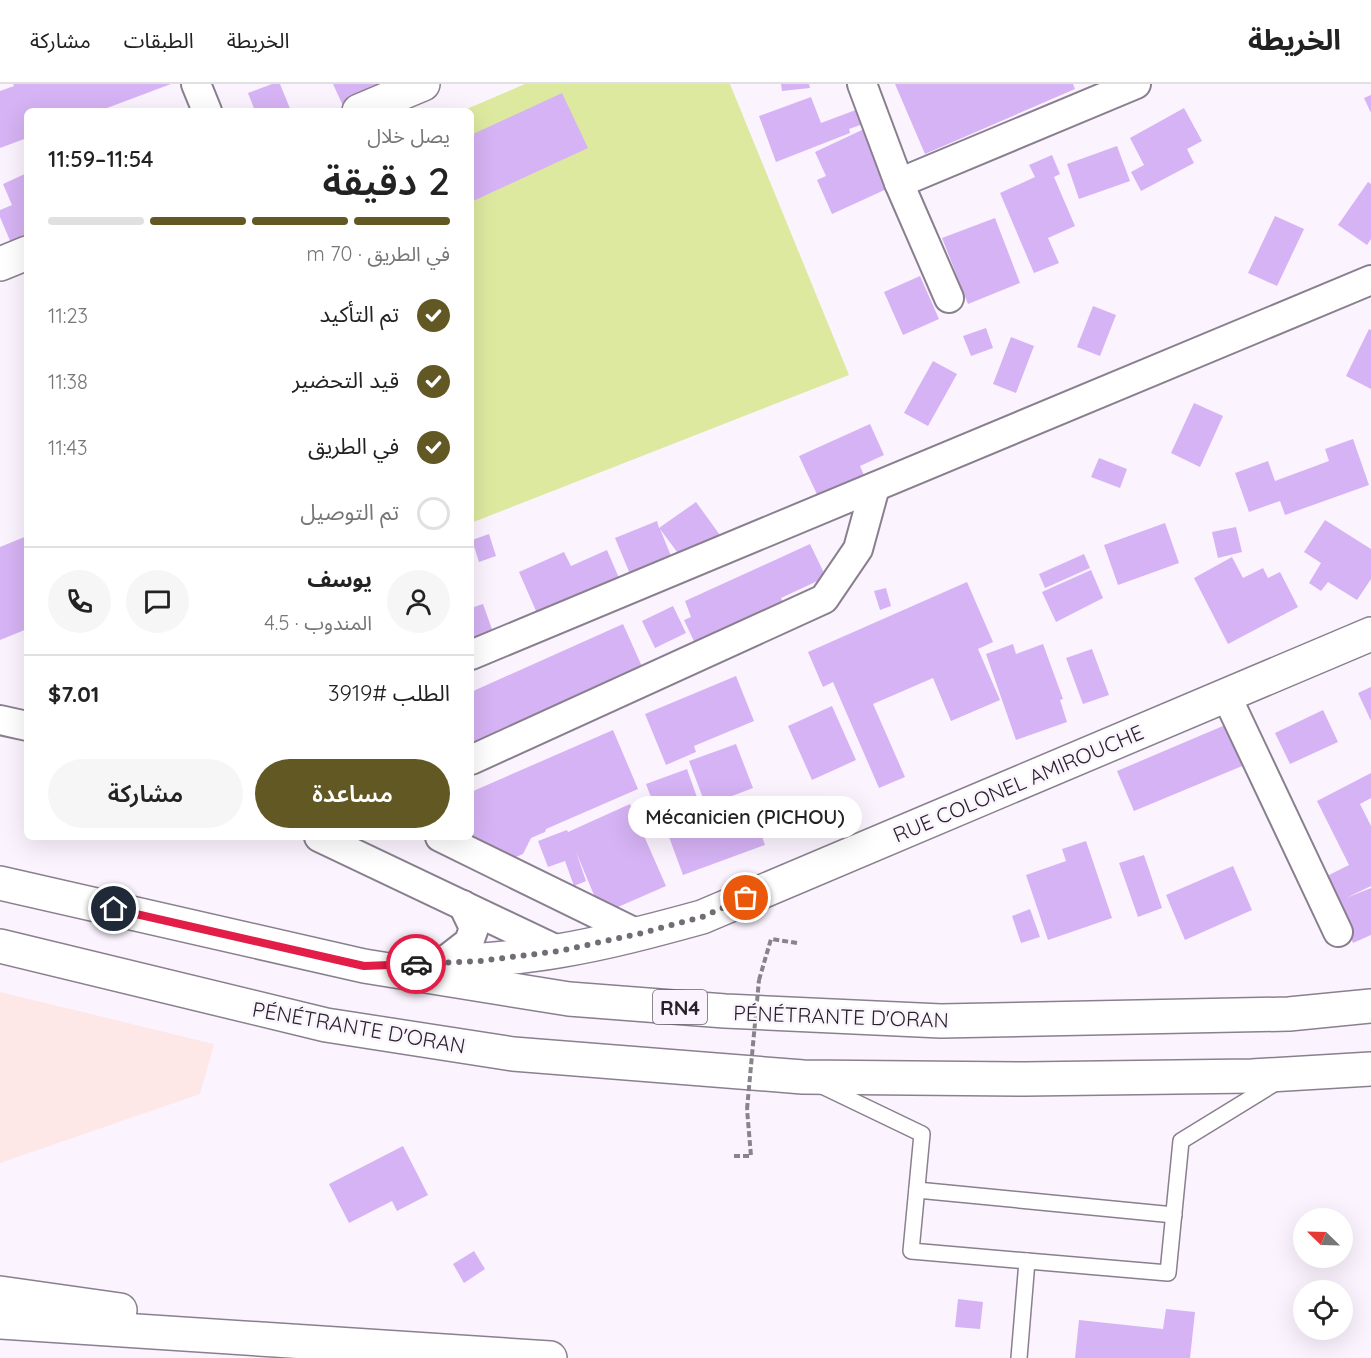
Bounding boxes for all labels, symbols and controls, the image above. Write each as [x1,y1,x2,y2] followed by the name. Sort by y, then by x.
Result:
[1248,22,1341,57] text: الخريطة
[30,27,91,53] text: مشاركة
[124,27,194,53] text: الطبقات
[227,27,290,53] text: الخريطة
[367,123,450,148] text: يصل خلال
[48,145,154,173] text: 11:54–11:59
[323,156,450,205] text: 2 دقيقة
[307,241,450,266] text: في الطريق · 70 m
[417,299,450,332] icon: check
[320,300,399,328] text: تم التأكيد
[48,303,88,328] text: 11:23
[417,365,450,398] icon: check
[292,366,399,394] text: قيد التحضير
[48,369,88,394] text: 11:38
[417,431,450,464] icon: check
[308,432,399,460] text: في الطريق
[48,435,88,460] text: 11:43
[300,498,399,526] text: تم التوصيل
[307,565,372,593] text: يوسف
[48,570,111,633] button: phone
[126,570,189,633] button: chat
[387,570,450,633] button: person
[264,610,372,635] text: المندوب · 4.5
[328,679,450,707] text: الطلب #3919
[48,680,99,708] text: $7.01
[889,718,1147,848] street label: RUE COLONEL AMIROUCHE
[48,759,243,828] button: مشاركة
[255,759,450,828] button: مساعدة
[629,796,863,838] callout: Mécanicien (PICHOU)
[645,804,845,829] text: Mécanicien (PICHOU)
[720,872,771,923] pin
[729,881,762,914] icon: bag
[88,883,139,934] pin
[97,892,130,925] icon: home
[386,934,446,994] courier
[400,948,433,981] icon: car
[653,990,707,1024] road number: RN4
[250,995,468,1059] street label: PÉNÉTRANTE D'ORAN
[733,999,949,1033] street label: PÉNÉTRANTE D'ORAN
[1293,1208,1353,1268] north arrow
[1293,1208,1353,1340] map controls
[1293,1280,1353,1340] button: locate

